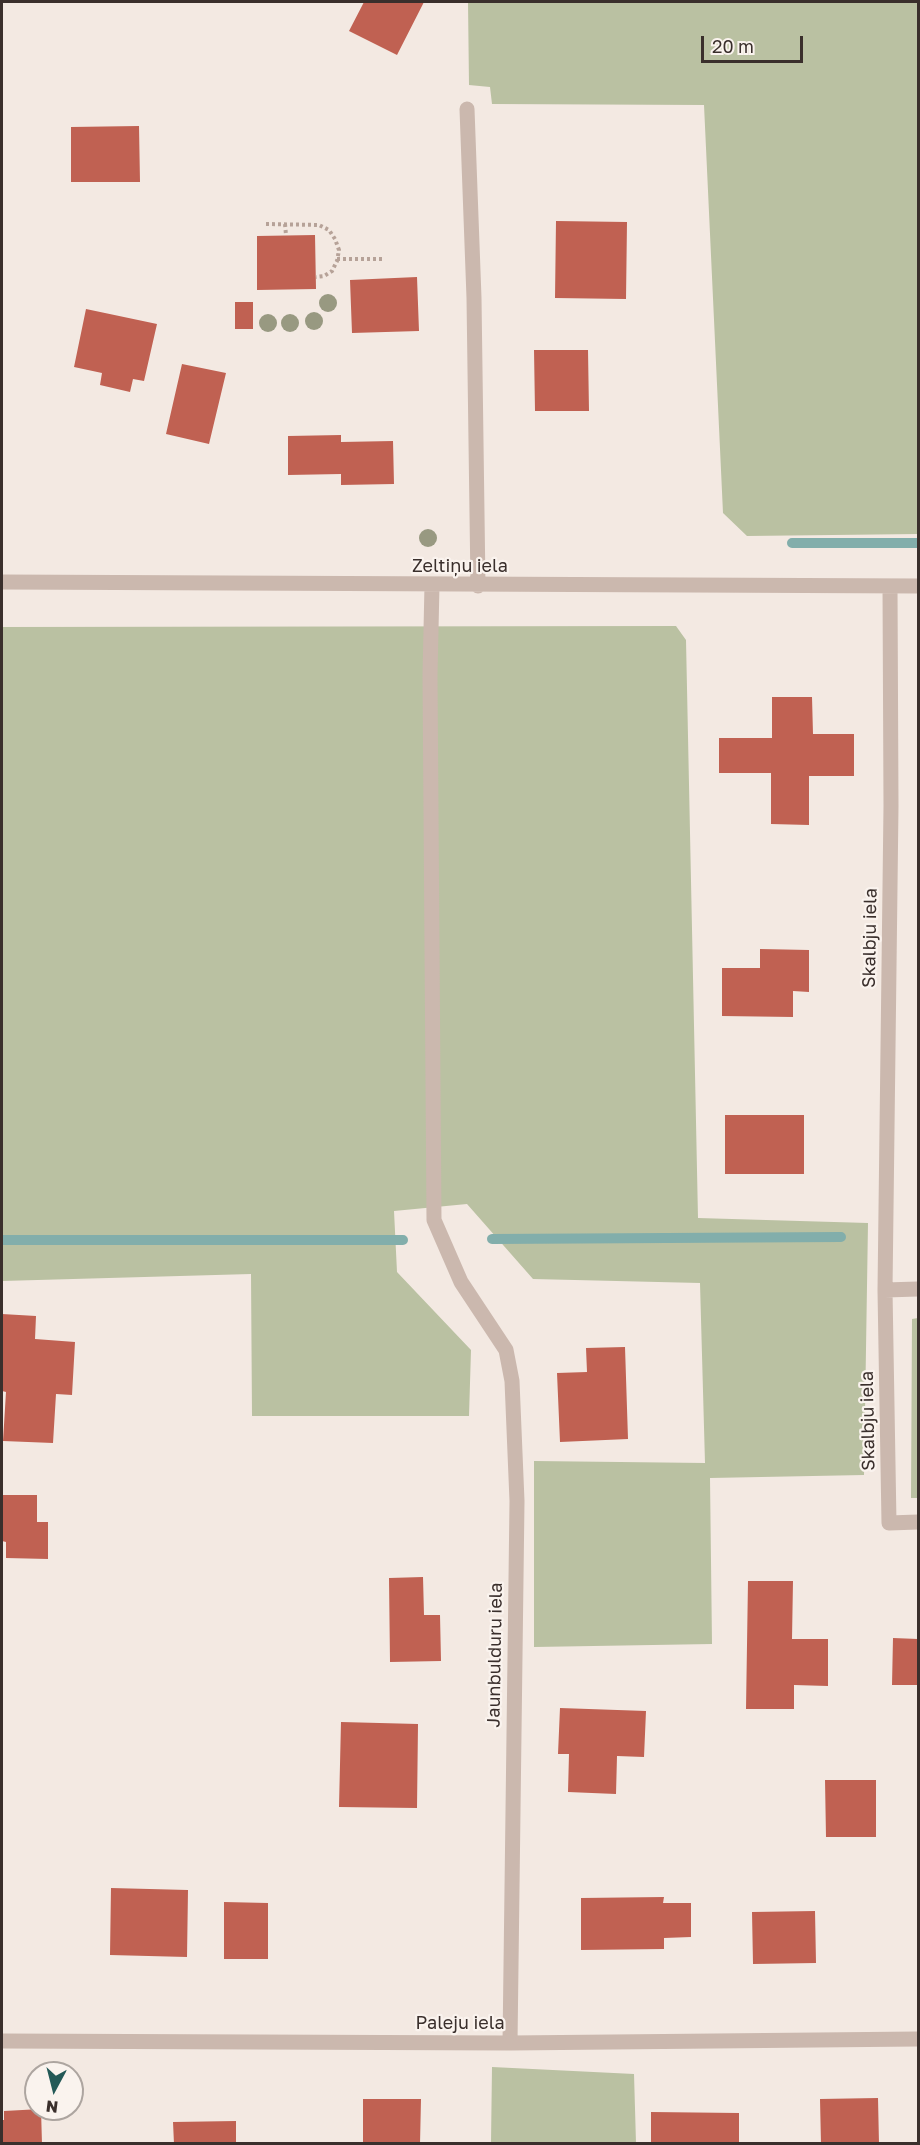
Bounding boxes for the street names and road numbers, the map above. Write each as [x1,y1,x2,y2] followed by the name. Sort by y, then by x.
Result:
[412,555,508,577] street label: Zeltiņu iela
[858,888,882,988] street label: Skalbju iela
[856,1371,880,1471] street label: Skalbju iela
[483,1582,507,1728] street label: Jaunbulduru iela
[415,2012,505,2034] street label: Paleju iela

